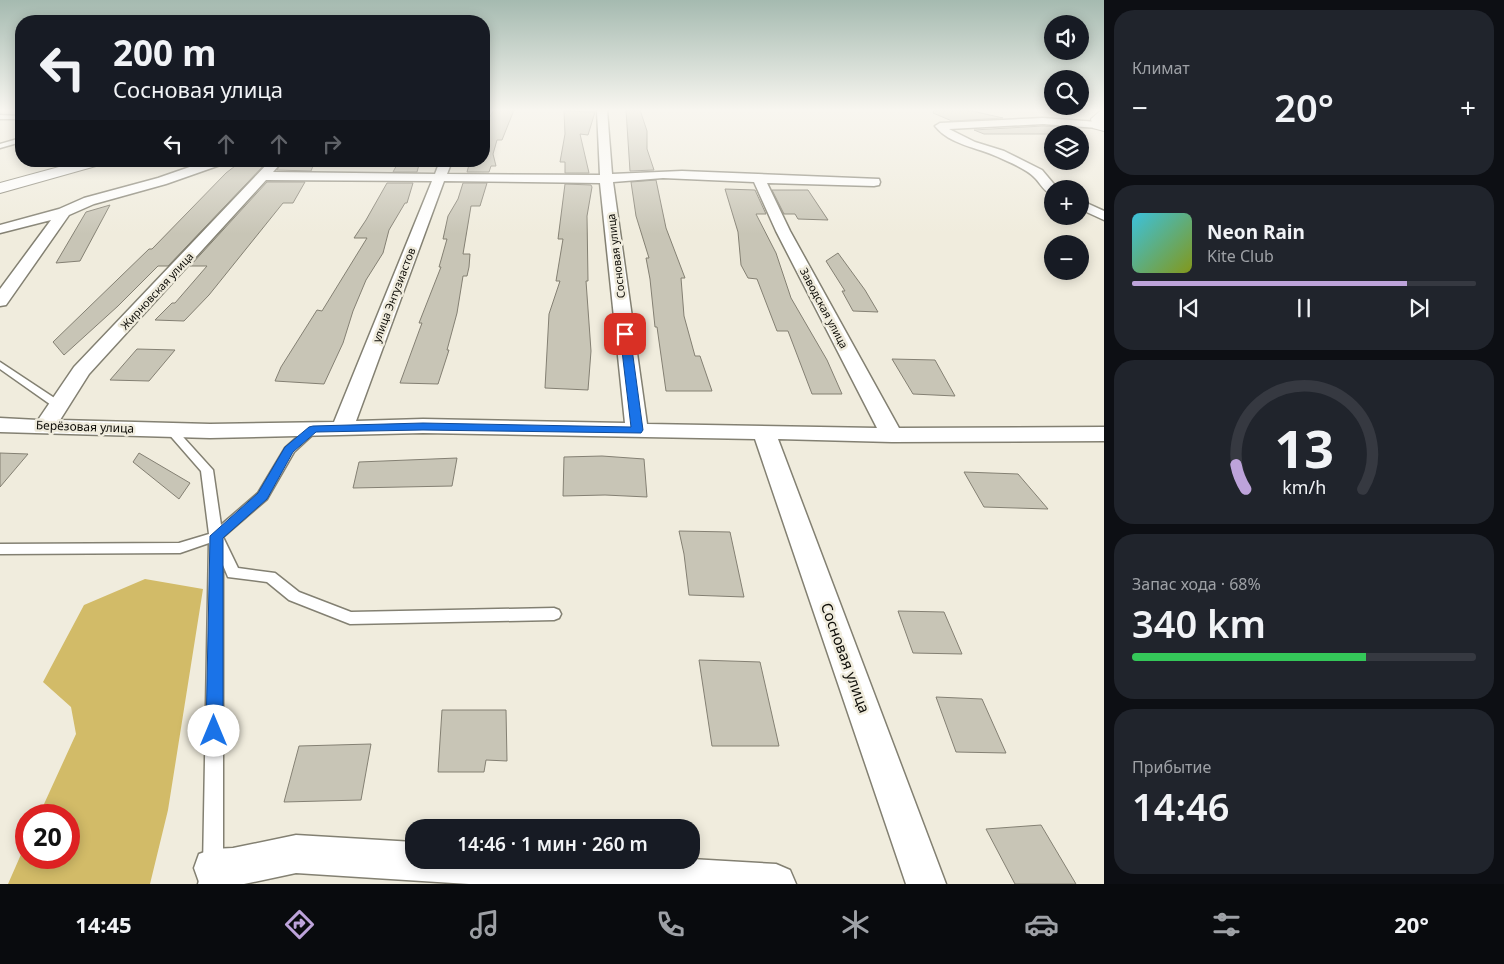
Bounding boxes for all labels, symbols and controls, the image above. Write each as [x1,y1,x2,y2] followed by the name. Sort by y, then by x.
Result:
[1044,15,1089,280] map controls
[1044,15,1089,60] button: sound
[113,29,216,76] text: 200 m
[30,35,95,100] icon: left
[1132,57,1190,79] text: Климат
[1044,70,1089,115] button: search
[113,74,283,104] text: Сосновая улица
[1274,81,1334,133] text: 20°
[1132,88,1148,126] text: −
[1460,88,1476,126] text: +
[1044,125,1089,170] button: layers
[159,130,187,158] icon: left
[212,130,240,158] icon: ahead
[265,130,293,158] icon: ahead
[318,130,346,158] icon: right
[1044,180,1089,225] button: +
[603,213,628,299] street label: Сосновая улица
[1207,219,1305,245] text: Neon Rain
[1044,235,1089,280] button: −
[369,245,418,344] street label: улица Энтузиастов
[1207,245,1274,267] text: Kite Club
[117,249,196,333] street label: Жирновская улица
[797,265,852,351] street label: Заводская улица
[1175,294,1203,322] icon: previous
[1290,294,1318,322] icon: pause
[1405,294,1433,322] icon: next
[604,313,646,355] pin
[611,320,639,348] icon: arrive
[1274,412,1334,483] text: 13
[36,416,134,437] street label: Берёзовая улица
[1282,475,1326,499] text: km/h
[1132,573,1261,595] text: Запас хода · 68%
[1132,597,1266,649] text: 340 km
[817,600,875,716] street label: Сосновая улица
[187,704,239,756] position arrow
[1132,756,1211,778] text: Прибытие
[1132,780,1229,832] text: 14:46
[15,804,80,869] speed limit sign: 20
[457,831,648,857] text: 14:46 · 1 мин · 260 m
[282,907,317,942] icon: directions
[467,907,502,942] icon: music
[653,907,688,942] icon: phone
[838,907,873,942] icon: climate
[1024,907,1059,942] icon: car
[1209,907,1244,942] icon: filters
[75,909,132,939] text: 14:45
[1394,909,1429,939] text: 20°

